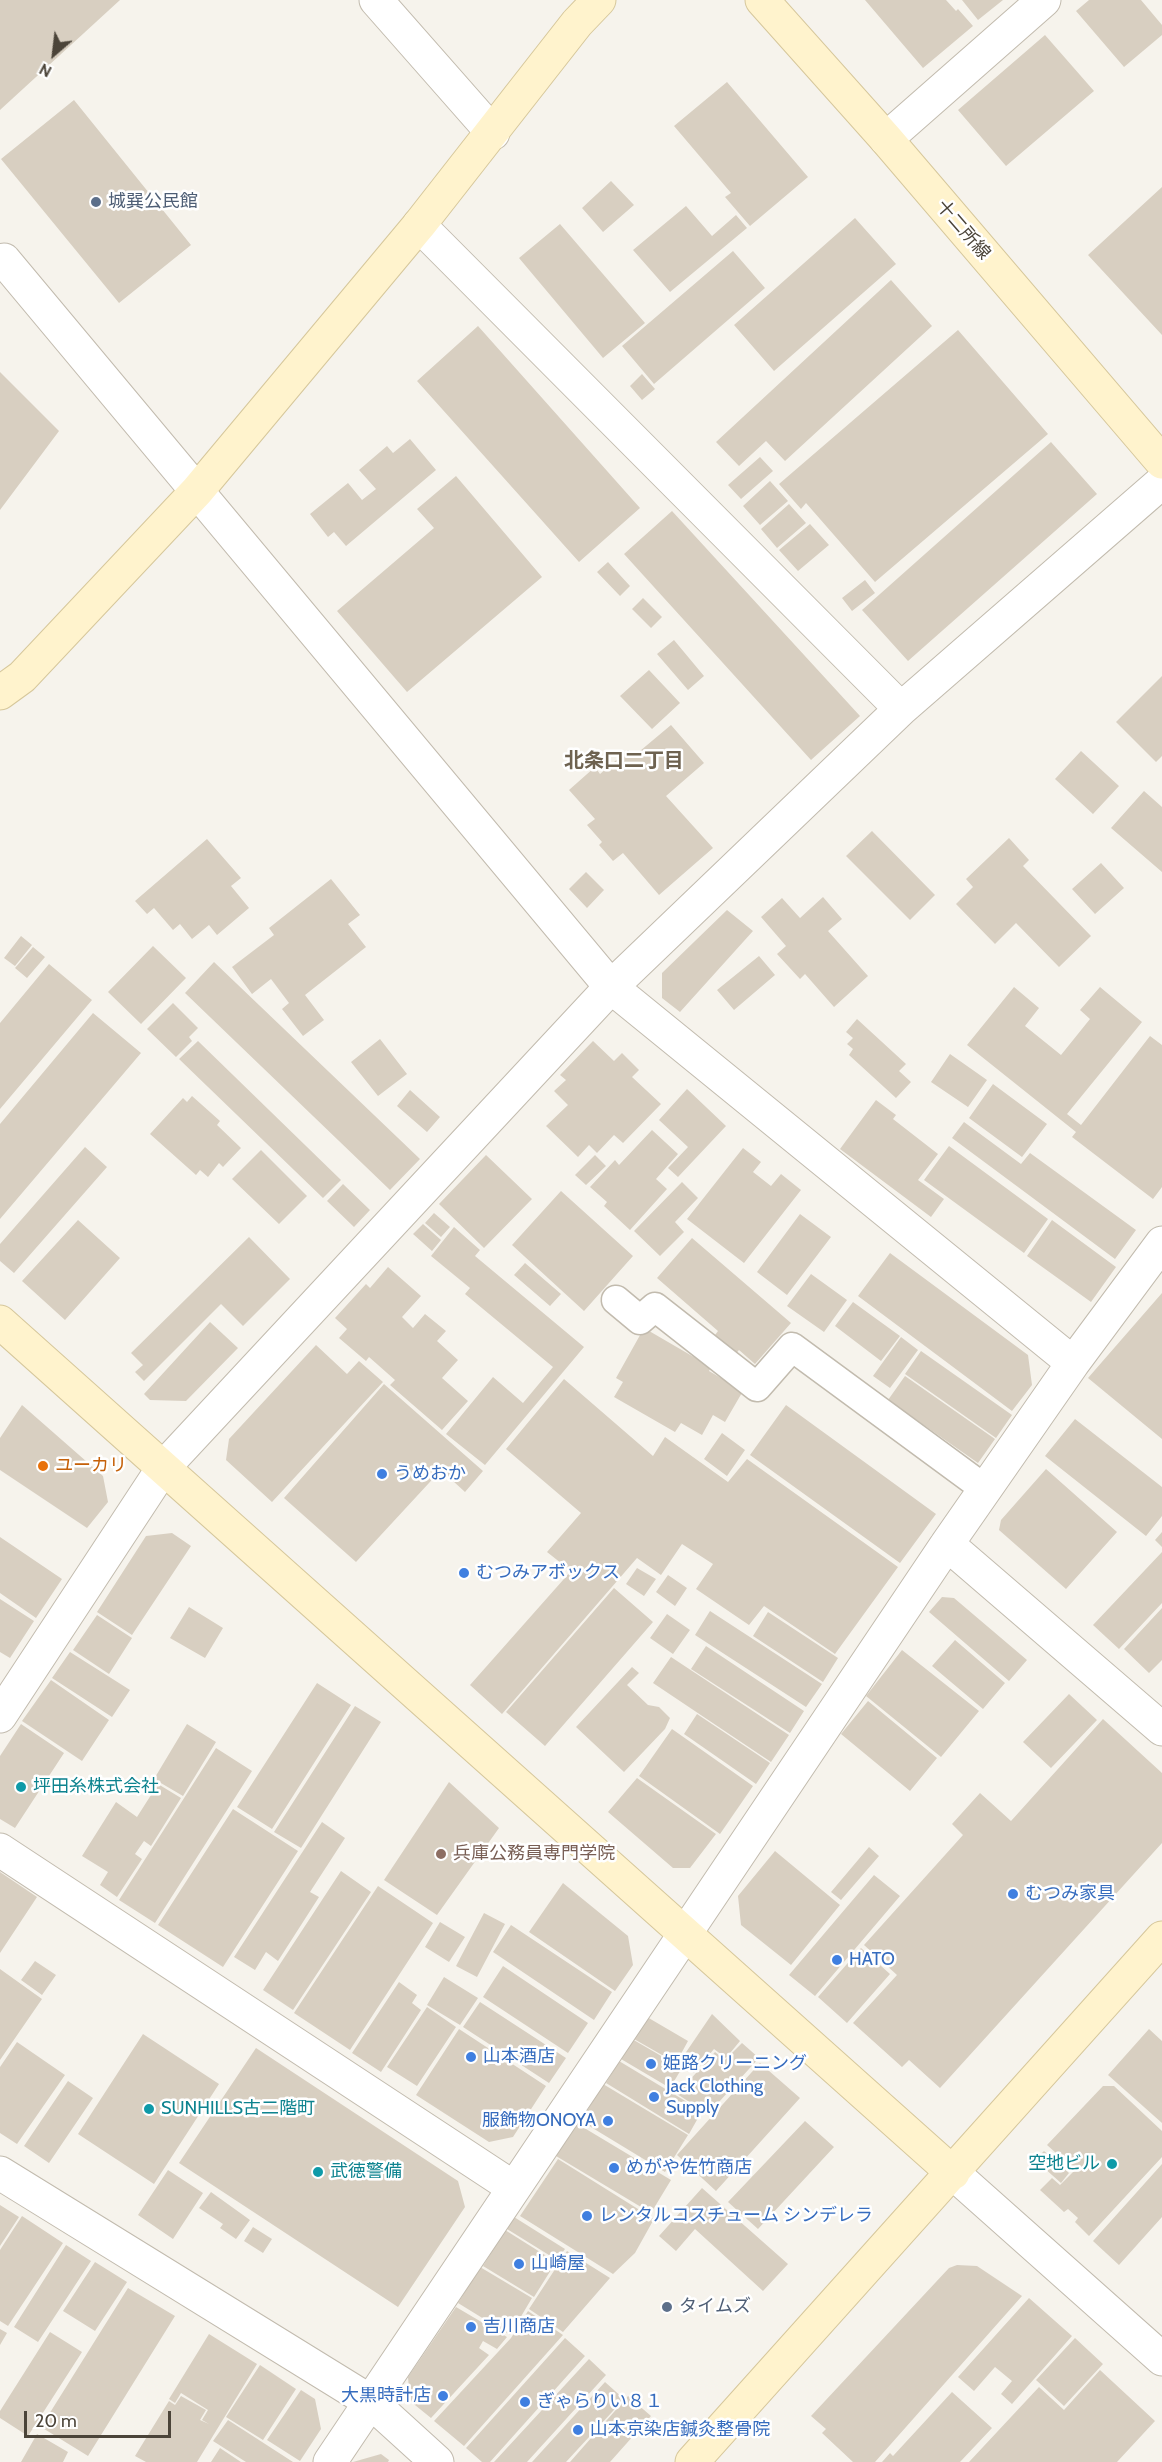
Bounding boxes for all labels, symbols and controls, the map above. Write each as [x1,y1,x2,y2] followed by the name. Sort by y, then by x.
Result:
[24,24,84,84] north arrow
[36,59,55,81] text: N
[108,191,198,213] place label: 城巽公民館
[89,195,103,209] marker: 城巽公民館
[931,196,995,264] street label: 十二所線
[564,749,684,773] district label: 北条口二丁目
[55,1455,127,1477] place label: ユーカリ
[36,1459,50,1473] marker: ユーカリ
[394,1463,466,1485] place label: うめおか
[375,1467,389,1481] marker: うめおか
[476,1562,620,1584] place label: むつみアボックス
[457,1566,471,1580] marker: むつみアボックス
[33,1776,159,1798] place label: 坪田糸株式会社
[14,1780,28,1794] marker: 坪田糸株式会社
[453,1843,615,1865] place label: 兵庫公務員専門学院
[434,1847,448,1861] marker: 兵庫公務員専門学院
[1025,1883,1115,1905] place label: むつみ家具
[1006,1887,1020,1901] marker: むつみ家具
[849,1949,895,1971] place label: HATO
[830,1953,844,1967] marker: HATO
[483,2046,555,2068] place label: 山本酒店
[464,2050,478,2064] marker: 山本酒店
[663,2053,807,2075] place label: 姫路クリーニング
[644,2057,658,2071] marker: 姫路クリーニング
[666,2076,763,2118] place label: Jack Clothing Supply
[647,2090,661,2104] marker: Jack Clothing Supply
[161,2098,315,2120] place label: SUNHILLS古二階町
[142,2102,156,2116] marker: SUNHILLS古二階町
[482,2110,596,2132] place label: 服飾物ONOYA
[601,2114,615,2128] marker: 服飾物ONOYA
[1028,2153,1100,2175] place label: 空地ビル
[626,2157,752,2179] place label: めがや佐竹商店
[1105,2157,1119,2171] marker: 空地ビル
[330,2161,402,2183] place label: 武徳警備
[607,2161,621,2175] marker: めがや佐竹商店
[311,2165,325,2179] marker: 武徳警備
[599,2205,873,2227] place label: レンタルコスチューム シンデレラ
[580,2209,594,2223] marker: レンタルコスチューム シンデレラ
[531,2253,585,2275] place label: 山崎屋
[512,2257,526,2271] marker: 山崎屋
[679,2296,751,2318] place label: タイムズ
[660,2300,674,2314] marker: タイムズ
[483,2316,555,2338] place label: 吉川商店
[464,2320,478,2334] marker: 吉川商店
[341,2385,431,2407] place label: 大黒時計店
[436,2389,450,2403] marker: 大黒時計店
[537,2391,663,2413] place label: ぎゃらりい８１
[518,2395,532,2409] marker: ぎゃらりい８１
[27,2399,174,2437] scale bar
[35,2410,77,2432] text: 20 m
[590,2419,770,2441] place label: 山本京染店鍼灸整骨院
[571,2423,585,2437] marker: 山本京染店鍼灸整骨院

